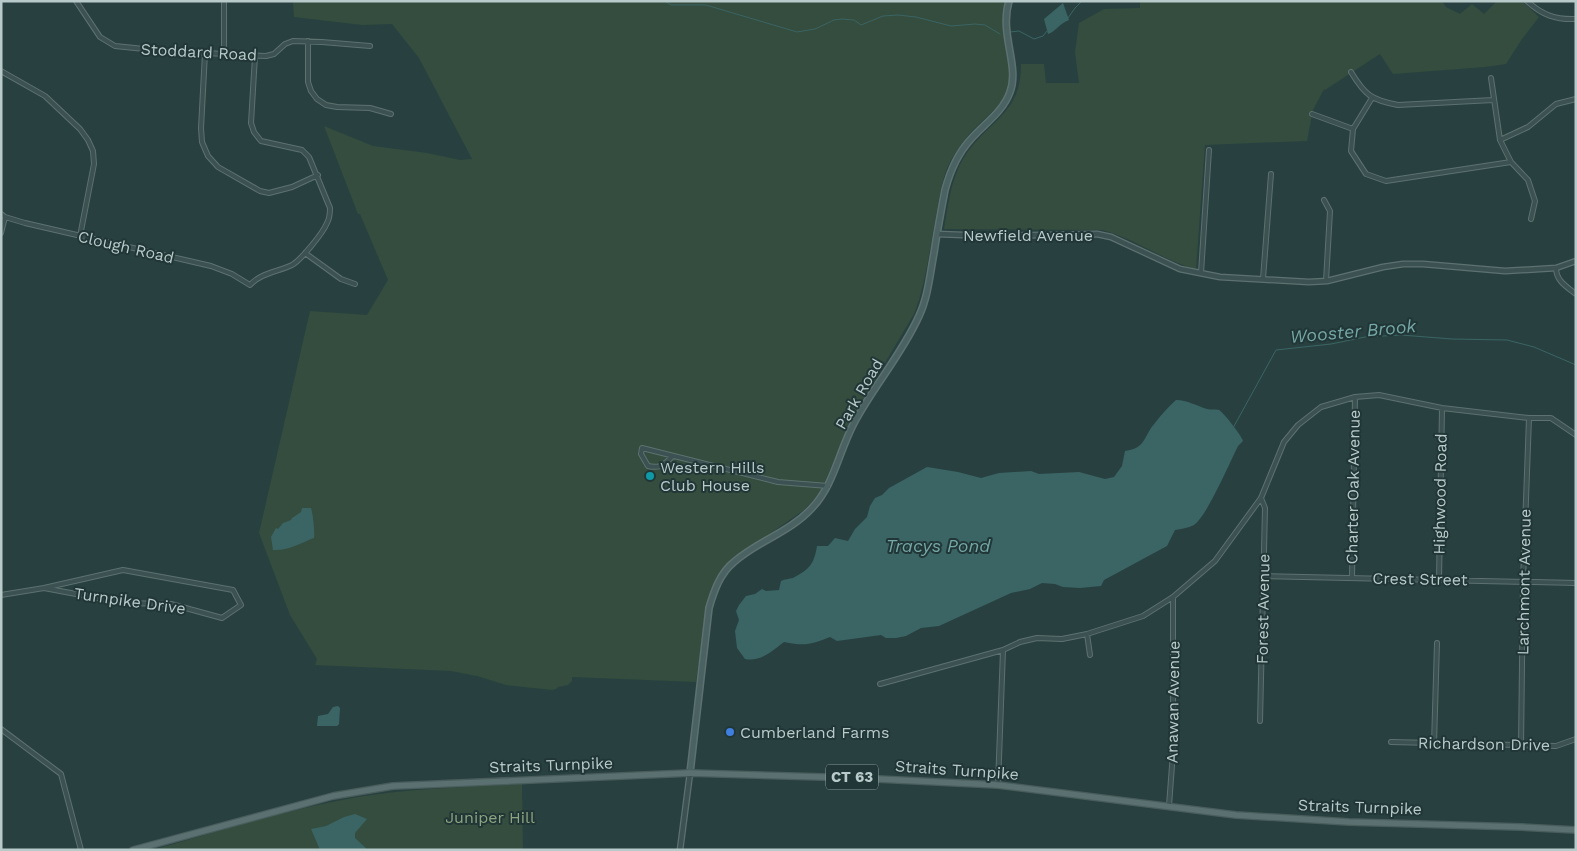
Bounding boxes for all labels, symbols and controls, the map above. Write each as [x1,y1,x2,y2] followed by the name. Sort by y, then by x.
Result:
[140,39,258,65] street label: Stoddard Road
[963,226,1093,245] street label: Newfield Avenue
[76,227,176,267] street label: Clough Road
[1289,315,1418,347] water label: Wooster Brook
[831,355,887,433] street label: Park Road
[1342,409,1364,565] street label: Charter Oak Avenue
[1429,433,1451,555] street label: Highwood Road
[660,458,765,495] place label: Western Hills Club House
[644,470,656,482] marker: Western Hills Club House
[1513,509,1535,655] street label: Larchmont Avenue
[886,535,991,556] water label: Tracys Pond
[1253,554,1273,664] street label: Forest Avenue
[1372,569,1468,589] street label: Crest Street
[73,584,187,618] street label: Turnpike Drive
[1162,640,1184,764] street label: Anawan Avenue
[740,723,889,742] place label: Cumberland Farms
[724,726,736,738] marker: Cumberland Farms
[1418,733,1550,755] street label: Richardson Drive
[489,753,613,777] street label: Straits Turnpike
[895,756,1019,784] street label: Straits Turnpike
[826,764,878,790] road number: CT 63
[1298,795,1422,819] street label: Straits Turnpike
[445,808,535,827] park label: Juniper Hill

